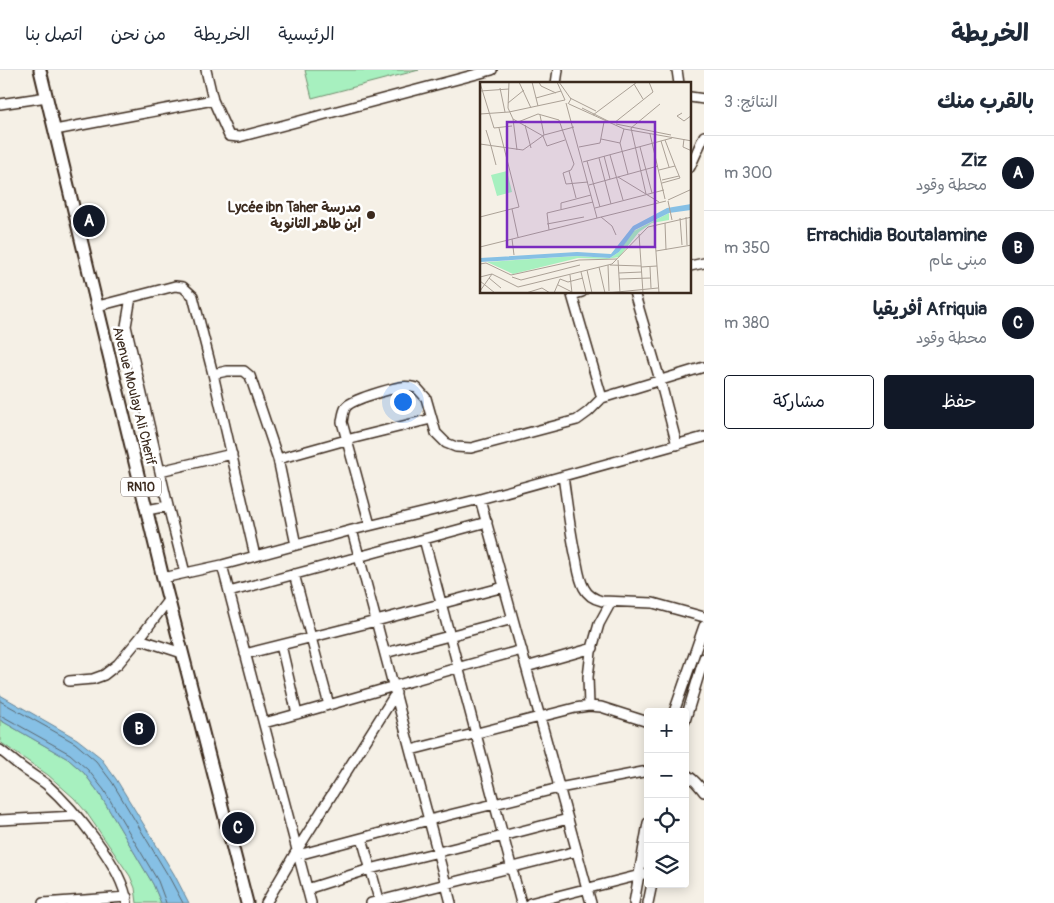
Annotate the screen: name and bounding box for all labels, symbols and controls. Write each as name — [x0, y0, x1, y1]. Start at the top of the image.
text: الخريطة — [951, 19, 1029, 48]
text: اتصل بنا — [25, 23, 83, 46]
text: من نحن — [111, 23, 166, 46]
text: الخريطة — [194, 23, 250, 46]
text: الرئيسية — [278, 23, 335, 46]
inset map — [480, 82, 692, 294]
text: بالقرب منك — [937, 88, 1034, 115]
text: النتائج: 3 — [724, 92, 778, 112]
text: Ziz — [961, 148, 987, 172]
text: 300 m — [724, 163, 773, 183]
text: A — [1013, 163, 1023, 183]
text: محطة وقود — [916, 175, 987, 195]
place label: Lycée ibn Taher مدرسة ابن طاهر الثانوية — [227, 199, 361, 233]
pin: A — [73, 202, 105, 240]
marker: Lycée ibn Taher مدرسة ابن طاهر الثانوية — [365, 209, 377, 221]
text: Errachidia Boutalamine — [806, 223, 987, 247]
text: 350 m — [724, 238, 770, 258]
text: B — [1013, 238, 1023, 258]
text: مبنى عام — [929, 250, 987, 270]
text: Afriquia أفريقيا — [873, 297, 987, 321]
text: 380 m — [724, 313, 770, 333]
text: C — [1013, 313, 1023, 333]
street label: Avenue Moulay Ali Cherif — [109, 325, 160, 468]
text: محطة وقود — [916, 328, 987, 348]
button: مشاركة — [724, 375, 874, 429]
button: حفظ — [884, 375, 1034, 429]
your location — [390, 389, 416, 415]
road number: RN10 — [121, 478, 161, 497]
map controls — [644, 708, 689, 888]
button: + — [644, 708, 689, 753]
pin: B — [123, 710, 155, 748]
button: − — [644, 753, 689, 798]
button: locate — [644, 798, 689, 843]
pin: C — [222, 809, 254, 847]
button: layers — [644, 843, 689, 888]

